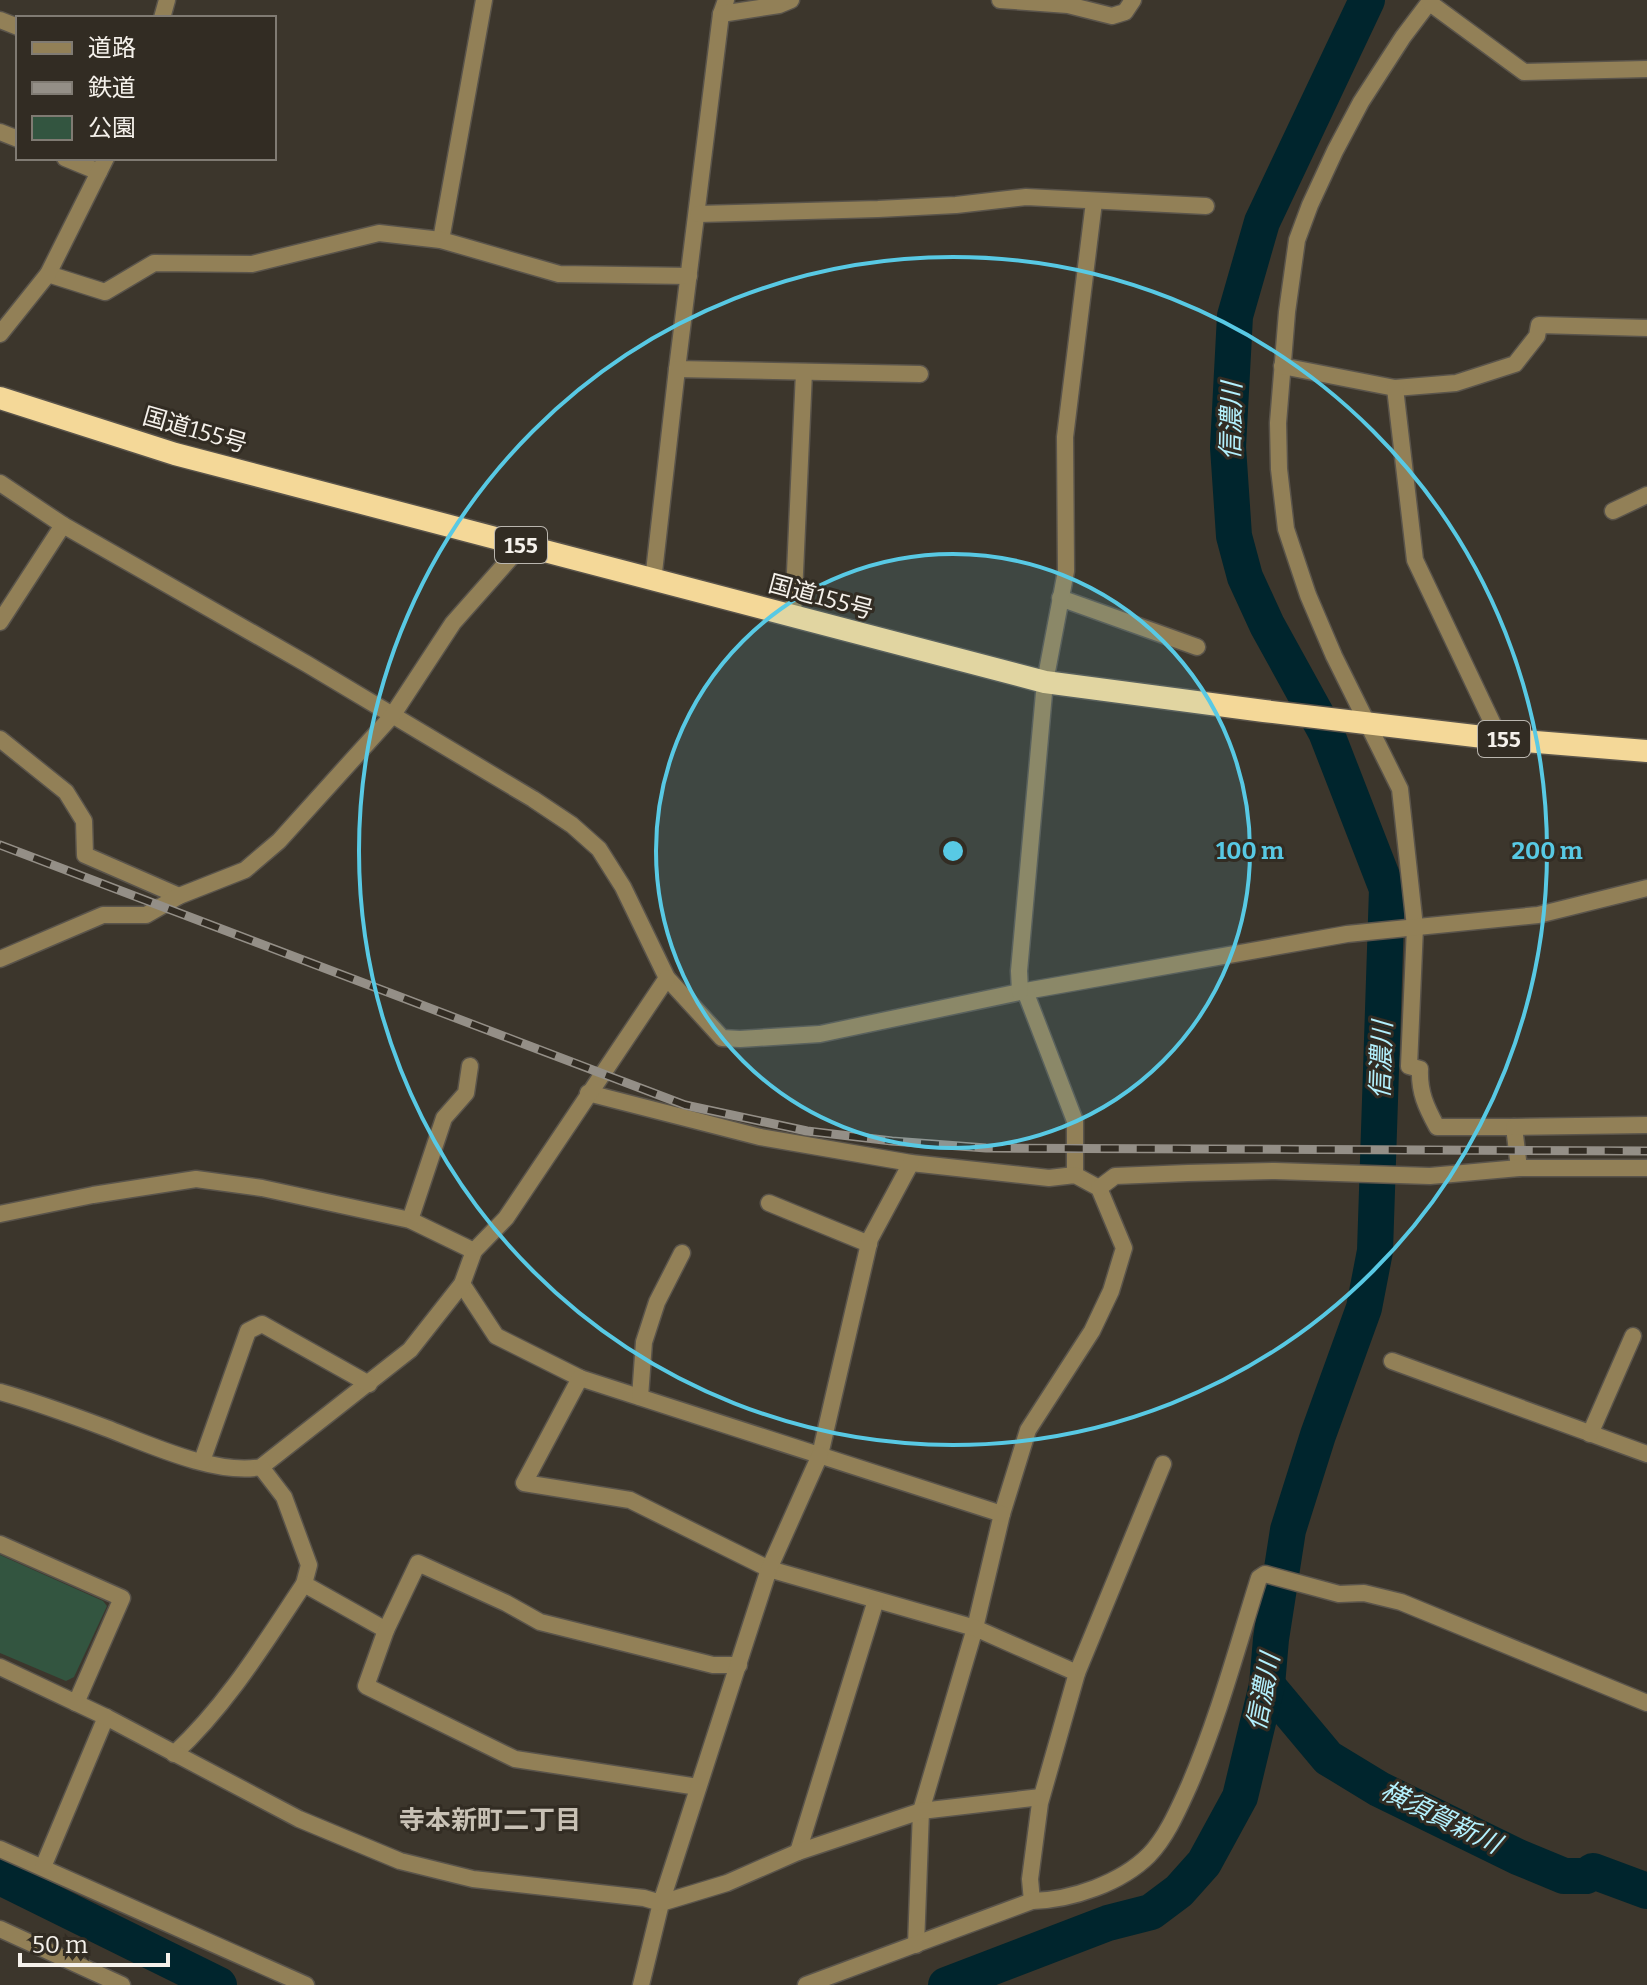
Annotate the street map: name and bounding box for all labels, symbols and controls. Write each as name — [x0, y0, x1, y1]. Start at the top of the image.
legend — [16, 16, 276, 160]
text: 道路 — [88, 34, 136, 62]
text: 鉄道 — [88, 74, 136, 102]
text: 公園 — [88, 114, 136, 142]
water label: 信濃川 — [1215, 379, 1248, 460]
street label: 国道155号 — [140, 402, 250, 458]
road number: 155 — [495, 527, 547, 563]
street label: 国道155号 — [766, 570, 876, 624]
road number: 155 — [1478, 721, 1530, 757]
centre of rings — [939, 837, 967, 865]
text: 100 m — [1216, 837, 1284, 865]
text: 200 m — [1511, 837, 1583, 865]
water label: 信濃川 — [1365, 1018, 1398, 1100]
water label: 信濃川 — [1241, 1648, 1287, 1733]
water label: 横須賀新川 — [1376, 1775, 1509, 1861]
district label: 寺本新町二丁目 — [399, 1805, 581, 1836]
scale bar — [20, 1917, 168, 1967]
text: 50 m — [32, 1931, 88, 1959]

